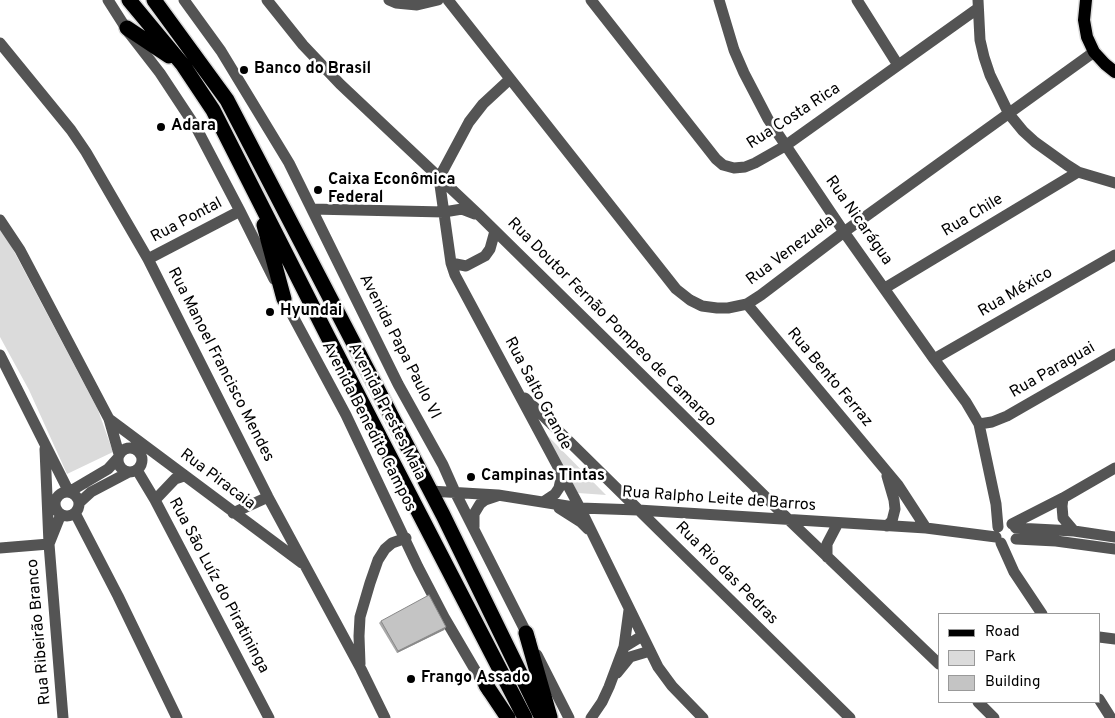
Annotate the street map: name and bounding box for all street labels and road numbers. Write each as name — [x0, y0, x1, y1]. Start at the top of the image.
street label: Rua Costa Rica — [744, 80, 844, 154]
street label: Rua Nicarágua — [820, 173, 896, 269]
street label: Rua Chile — [939, 190, 1007, 242]
street label: Rua Pontal — [148, 194, 226, 248]
street label: Rua Venezuela — [743, 212, 839, 290]
street label: Rua Doutor Fernão Pompeo de Camargo — [502, 214, 720, 432]
street label: Rua México — [975, 264, 1057, 322]
street label: Rua Manoel Francisco Mendes — [163, 265, 277, 465]
street label: Avenida Papa Paulo VI — [354, 271, 444, 423]
street label: Rua Bento Ferraz — [782, 325, 876, 431]
street label: Rua Salto Grande — [499, 334, 575, 454]
street label: Avenida Benedito Campos — [317, 339, 419, 515]
street label: Rua Paraguai — [1007, 339, 1099, 403]
street label: Avenida Prestes Maia — [343, 340, 429, 484]
street label: Rua Piracaia — [176, 446, 258, 514]
street label: Rua Ralpho Leite de Barros — [621, 484, 817, 516]
street label: Rua São Luíz do Piratininga — [164, 495, 272, 677]
street label: Rua Rio das Pedras — [671, 519, 781, 629]
street label: Rua Ribeirão Branco — [24, 558, 56, 706]

